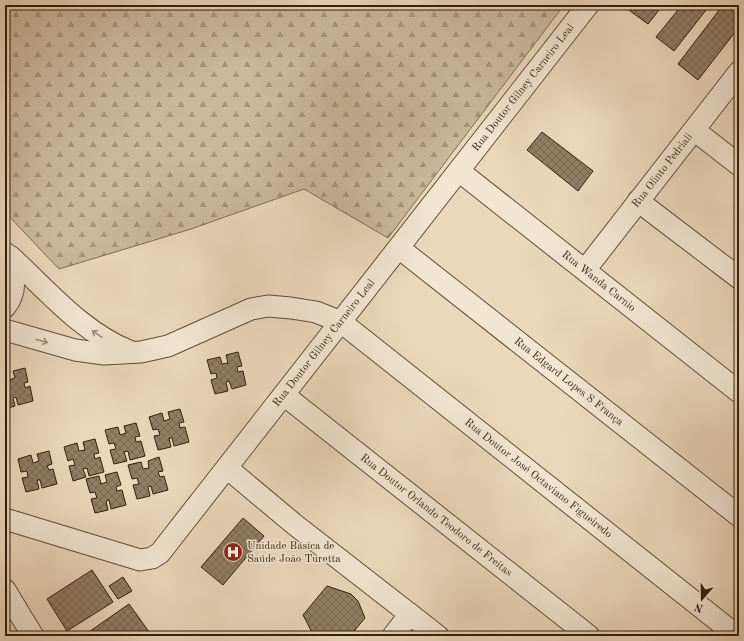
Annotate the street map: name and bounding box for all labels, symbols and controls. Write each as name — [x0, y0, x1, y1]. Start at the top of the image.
street label: Rua Doutor Gilney Carneiro Leal — [470, 22, 576, 154]
street label: Rua Olinto Pedriali — [630, 131, 695, 210]
street label: Rua Wanda Carnio — [560, 249, 638, 314]
street label: Rua Doutor Gilney Carneiro Leal — [271, 277, 377, 409]
one-way arrow — [92, 330, 103, 338]
street label: Rua Edgard Lopes S França — [512, 335, 626, 428]
one-way arrow — [36, 338, 49, 345]
street label: Rua Doutor José Octaviano Figueiredo — [462, 417, 614, 540]
street label: Rua Doutor Orlando Teodoro de Freitas — [358, 452, 514, 579]
hospital icon: Unidade Básica de Saúde João Turetta — [222, 541, 244, 563]
place label: Unidade Básica de Saúde João Turetta — [247, 541, 341, 565]
north arrow — [682, 579, 722, 619]
text: N — [693, 600, 705, 614]

